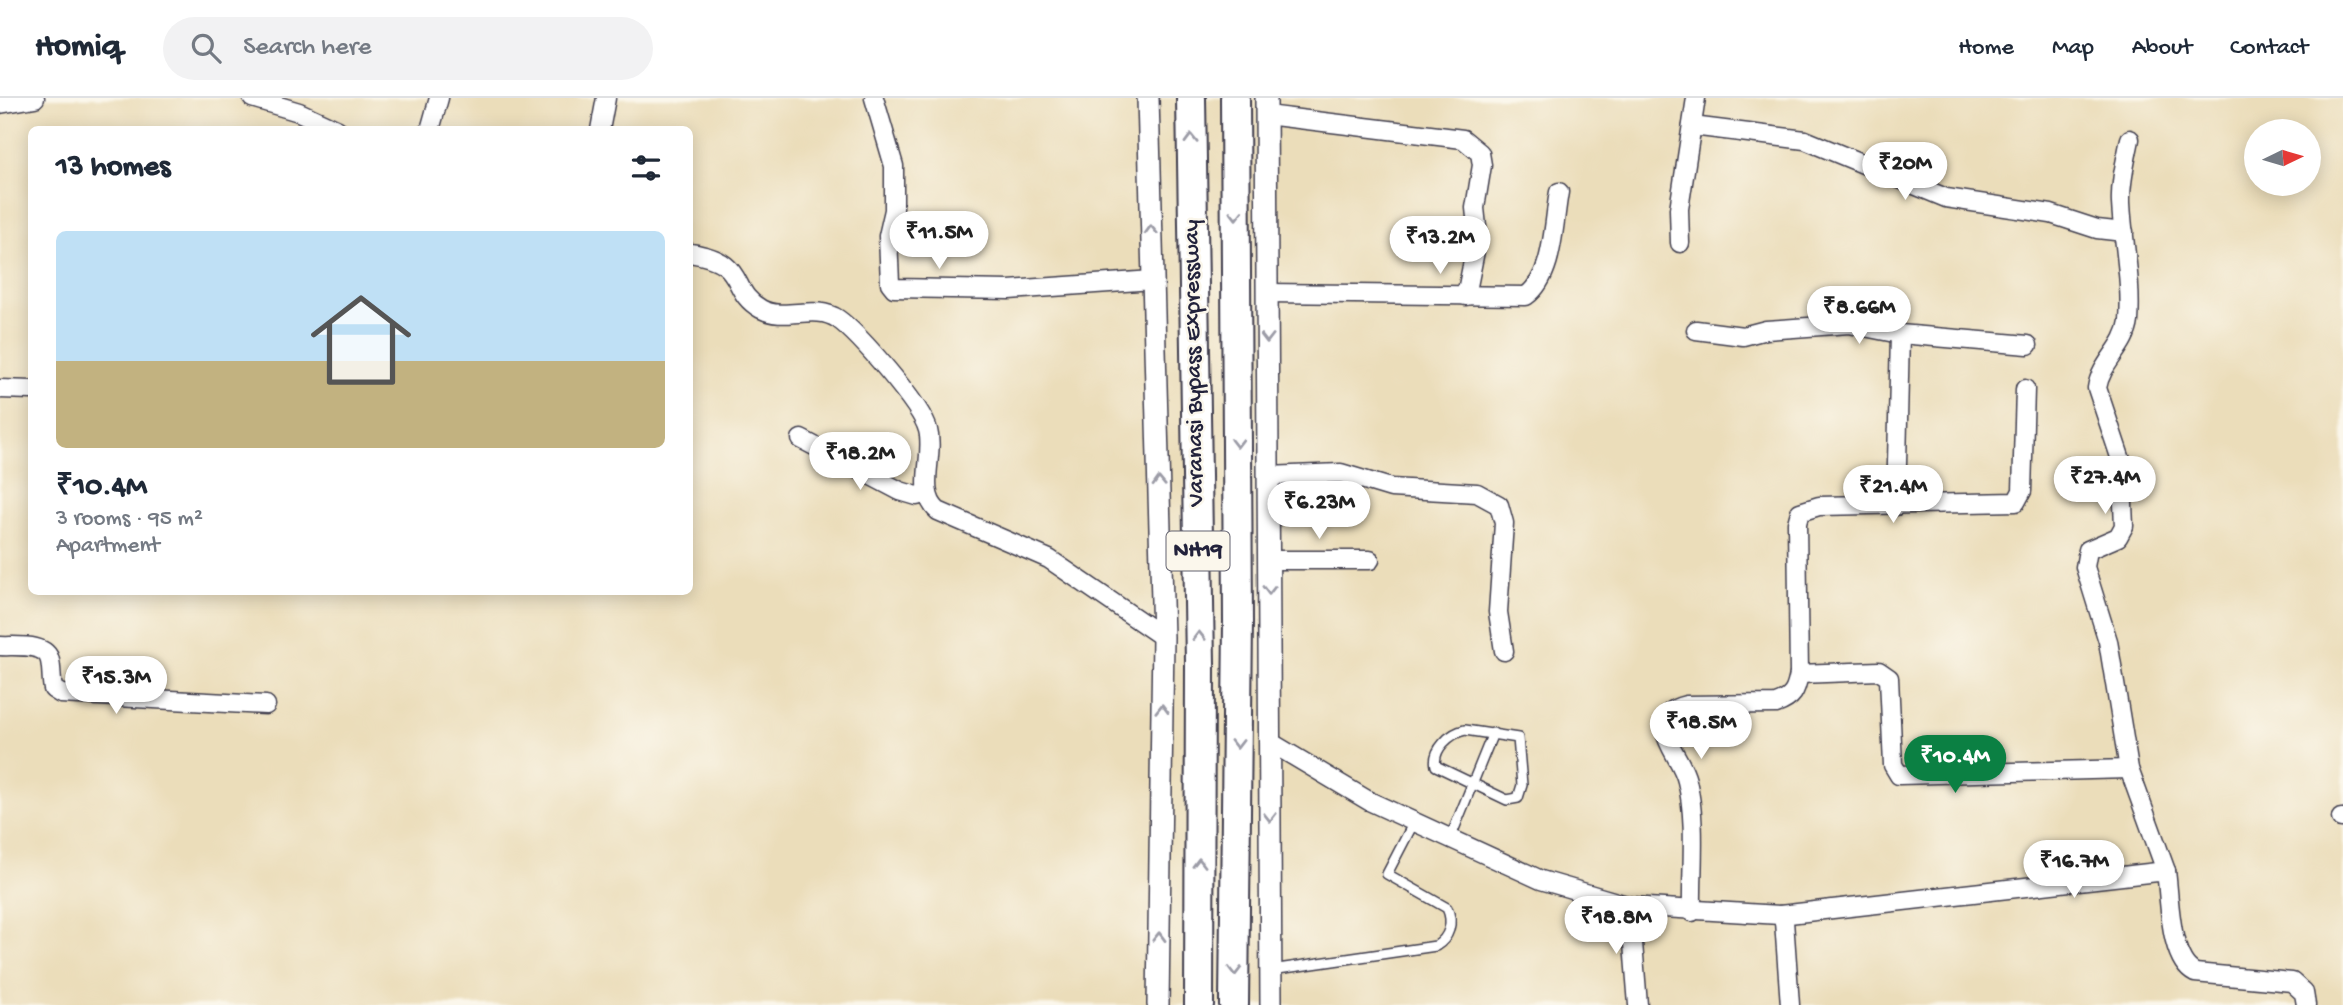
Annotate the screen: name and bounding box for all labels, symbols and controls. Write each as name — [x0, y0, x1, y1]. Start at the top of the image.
search box — [163, 17, 653, 80]
text: Homiq — [35, 29, 121, 67]
icon: search — [187, 29, 225, 67]
text: Search here — [243, 33, 371, 64]
text: Home — [1958, 34, 2014, 63]
text: Map — [2052, 34, 2094, 63]
text: About — [2132, 34, 2192, 63]
text: Contact — [2230, 34, 2308, 63]
north arrow — [2244, 119, 2320, 196]
map controls — [2244, 119, 2321, 196]
one-way arrow — [1184, 133, 1199, 144]
pin: ₹20M — [1864, 142, 1946, 202]
icon: filters — [627, 149, 665, 187]
text: 13 homes — [56, 151, 170, 186]
text: ₹20M — [1878, 151, 1932, 178]
one-way arrow — [1228, 210, 1244, 221]
pin: ₹11.5M — [882, 212, 996, 271]
pin: ₹13.2M — [1383, 216, 1497, 276]
street label: Varanasi Bypass Expressway — [1178, 219, 1212, 508]
text: ₹11.5M — [905, 220, 973, 247]
one-way arrow — [1144, 224, 1159, 235]
text: ₹13.2M — [1406, 225, 1474, 252]
icon: home — [298, 277, 424, 403]
pin: ₹8.66M — [1802, 286, 1916, 346]
text: ₹8.66M — [1823, 295, 1895, 322]
one-way arrow — [1259, 333, 1275, 343]
pin: ₹18.2M — [803, 432, 917, 492]
one-way arrow — [1229, 438, 1245, 448]
text: ₹18.2M — [825, 441, 895, 468]
pin: ₹27.4M — [2048, 456, 2162, 516]
text: ₹27.4M — [2070, 465, 2140, 492]
pin: ₹21.4M — [1836, 466, 1950, 525]
text: ₹10.4M — [56, 471, 147, 506]
text: ₹21.4M — [1859, 474, 1927, 501]
one-way arrow — [1151, 476, 1166, 487]
pin: ₹6.23M — [1262, 482, 1376, 541]
text: ₹6.23M — [1283, 490, 1355, 517]
text: 3 rooms · 95 m² — [56, 506, 203, 533]
road number: NH19 — [1166, 531, 1230, 570]
text: Apartment — [56, 533, 160, 560]
one-way arrow — [1261, 585, 1277, 595]
one-way arrow — [1192, 630, 1207, 641]
pin: ₹15.3M — [59, 656, 173, 716]
text: ₹15.3M — [81, 665, 151, 692]
pin: ₹18.5M — [1644, 702, 1758, 761]
one-way arrow — [1154, 704, 1170, 714]
text: ₹18.5M — [1666, 710, 1736, 737]
pin: ₹10.4M — [1898, 736, 2012, 795]
one-way arrow — [1229, 738, 1244, 749]
text: ₹10.4M — [1920, 744, 1990, 771]
one-way arrow — [1262, 812, 1278, 823]
pin: ₹16.7M — [2017, 840, 2131, 900]
text: ₹16.7M — [2039, 849, 2109, 876]
one-way arrow — [1191, 858, 1207, 868]
pin: ₹18.8M — [1559, 896, 1673, 956]
text: ₹18.8M — [1581, 905, 1651, 932]
one-way arrow — [1151, 931, 1166, 942]
one-way arrow — [1227, 966, 1242, 977]

